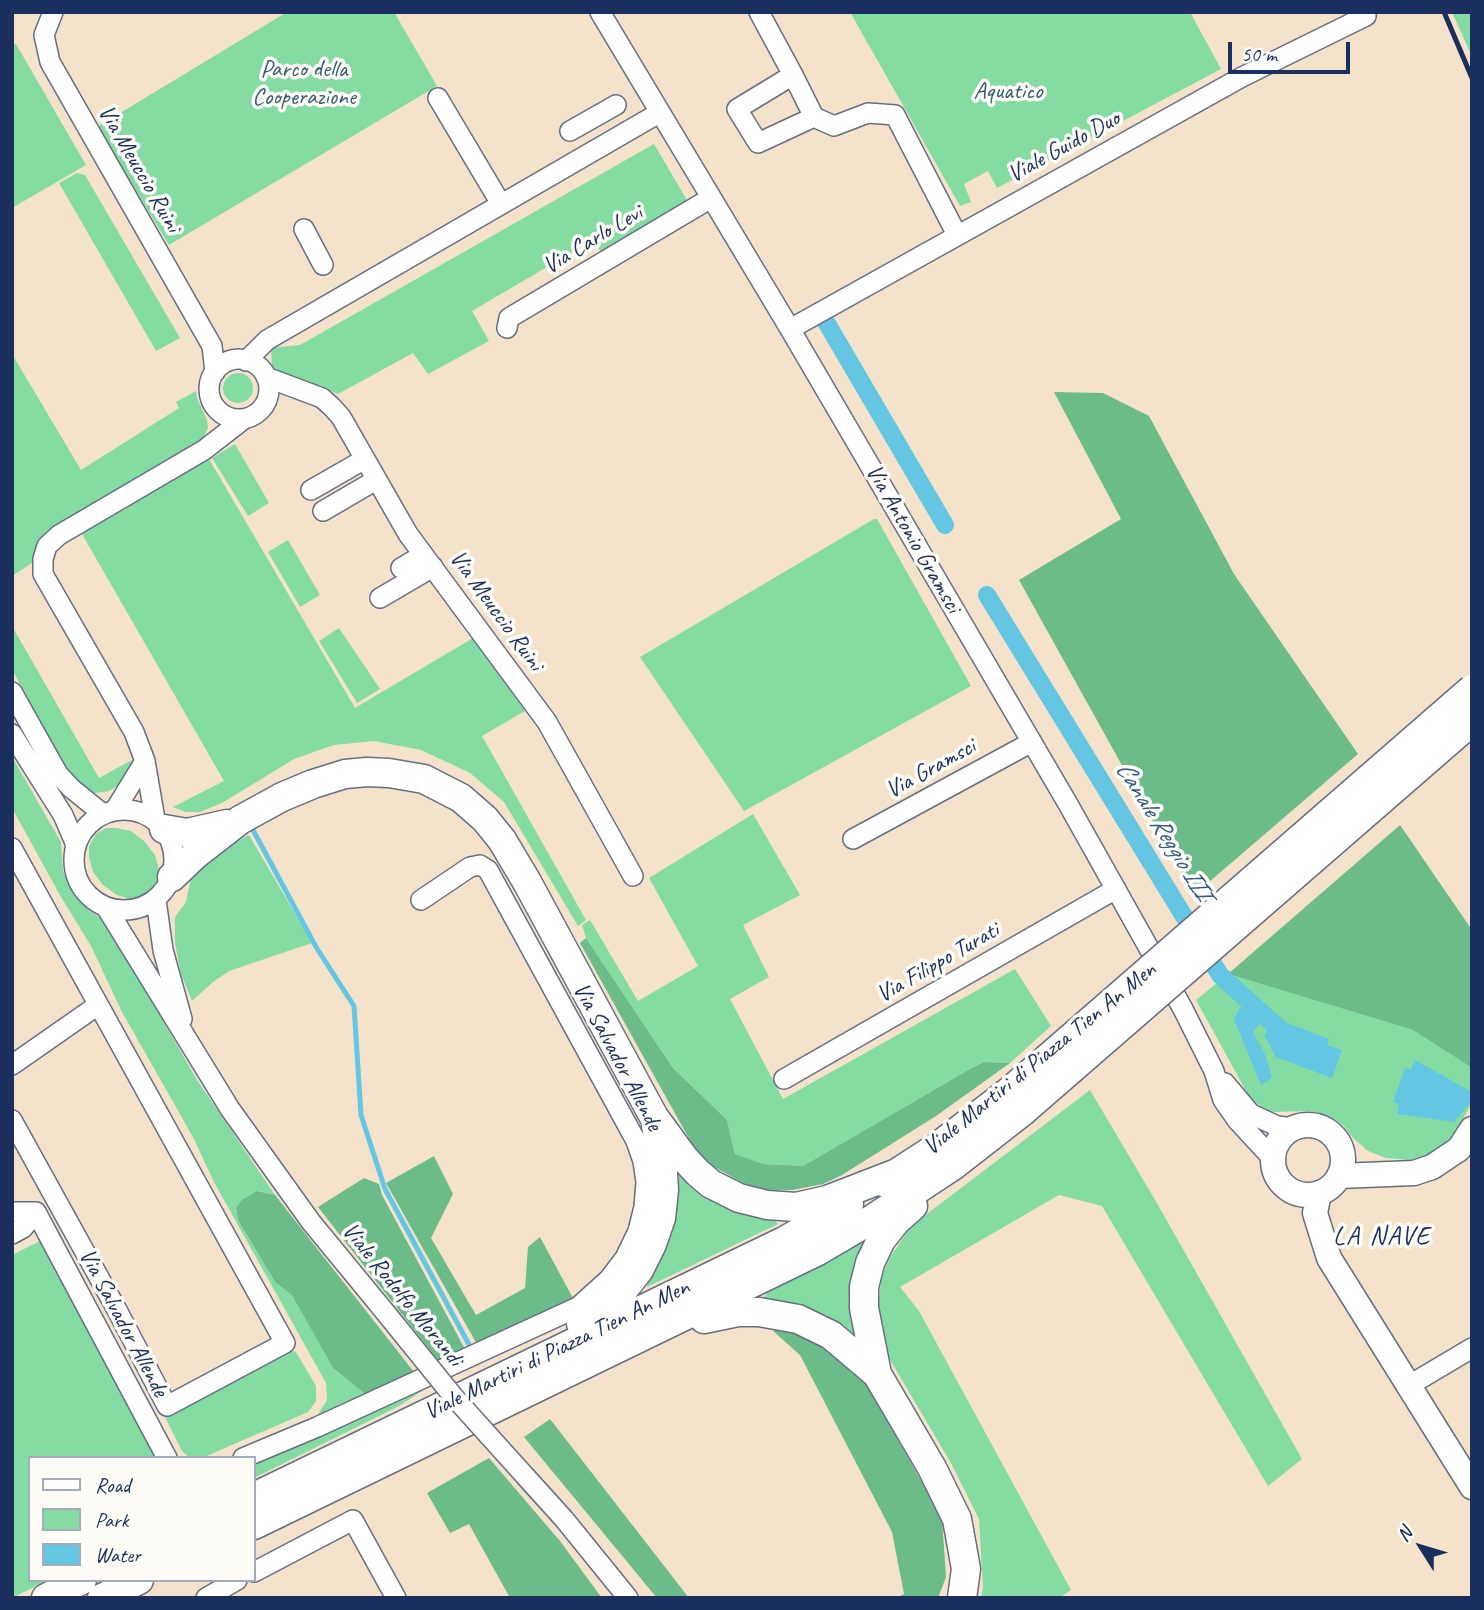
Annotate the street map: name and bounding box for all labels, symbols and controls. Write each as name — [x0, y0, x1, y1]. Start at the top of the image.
scale bar — [1232, 28, 1354, 72]
text: 50 m — [1241, 41, 1277, 67]
park label: Parco della Cooperazione — [252, 56, 356, 112]
park label: Aquatico — [974, 78, 1042, 106]
street label: Via Meuccio Ruini — [91, 100, 187, 238]
street label: Viale Guido Duo — [1003, 104, 1125, 190]
street label: Via Carlo Levi — [538, 199, 648, 281]
street label: Via Antonio Gramsci — [859, 460, 967, 618]
street label: Via Meuccio Ruini — [443, 545, 549, 677]
street label: Via Gramsci — [881, 733, 981, 805]
water label: Canale Reggio III — [1108, 756, 1218, 906]
street label: Via Filippo Turati — [872, 916, 1004, 1010]
street label: Viale Martiri di Piazza Tien An Men — [918, 956, 1162, 1162]
street label: Via Salvador Allende — [566, 978, 668, 1136]
street label: Viale Rodolfo Morandi — [335, 1217, 469, 1373]
district label: LA NAVE — [1334, 1221, 1430, 1253]
street label: Via Salvador Allende — [72, 1244, 174, 1402]
street label: Viale Martiri di Piazza Tien An Men — [420, 1273, 694, 1427]
legend — [28, 1456, 256, 1582]
text: Road — [95, 1472, 130, 1498]
text: Park — [95, 1507, 128, 1533]
north arrow — [1386, 1512, 1456, 1582]
text: N — [1391, 1522, 1417, 1546]
text: Water — [95, 1542, 141, 1568]

